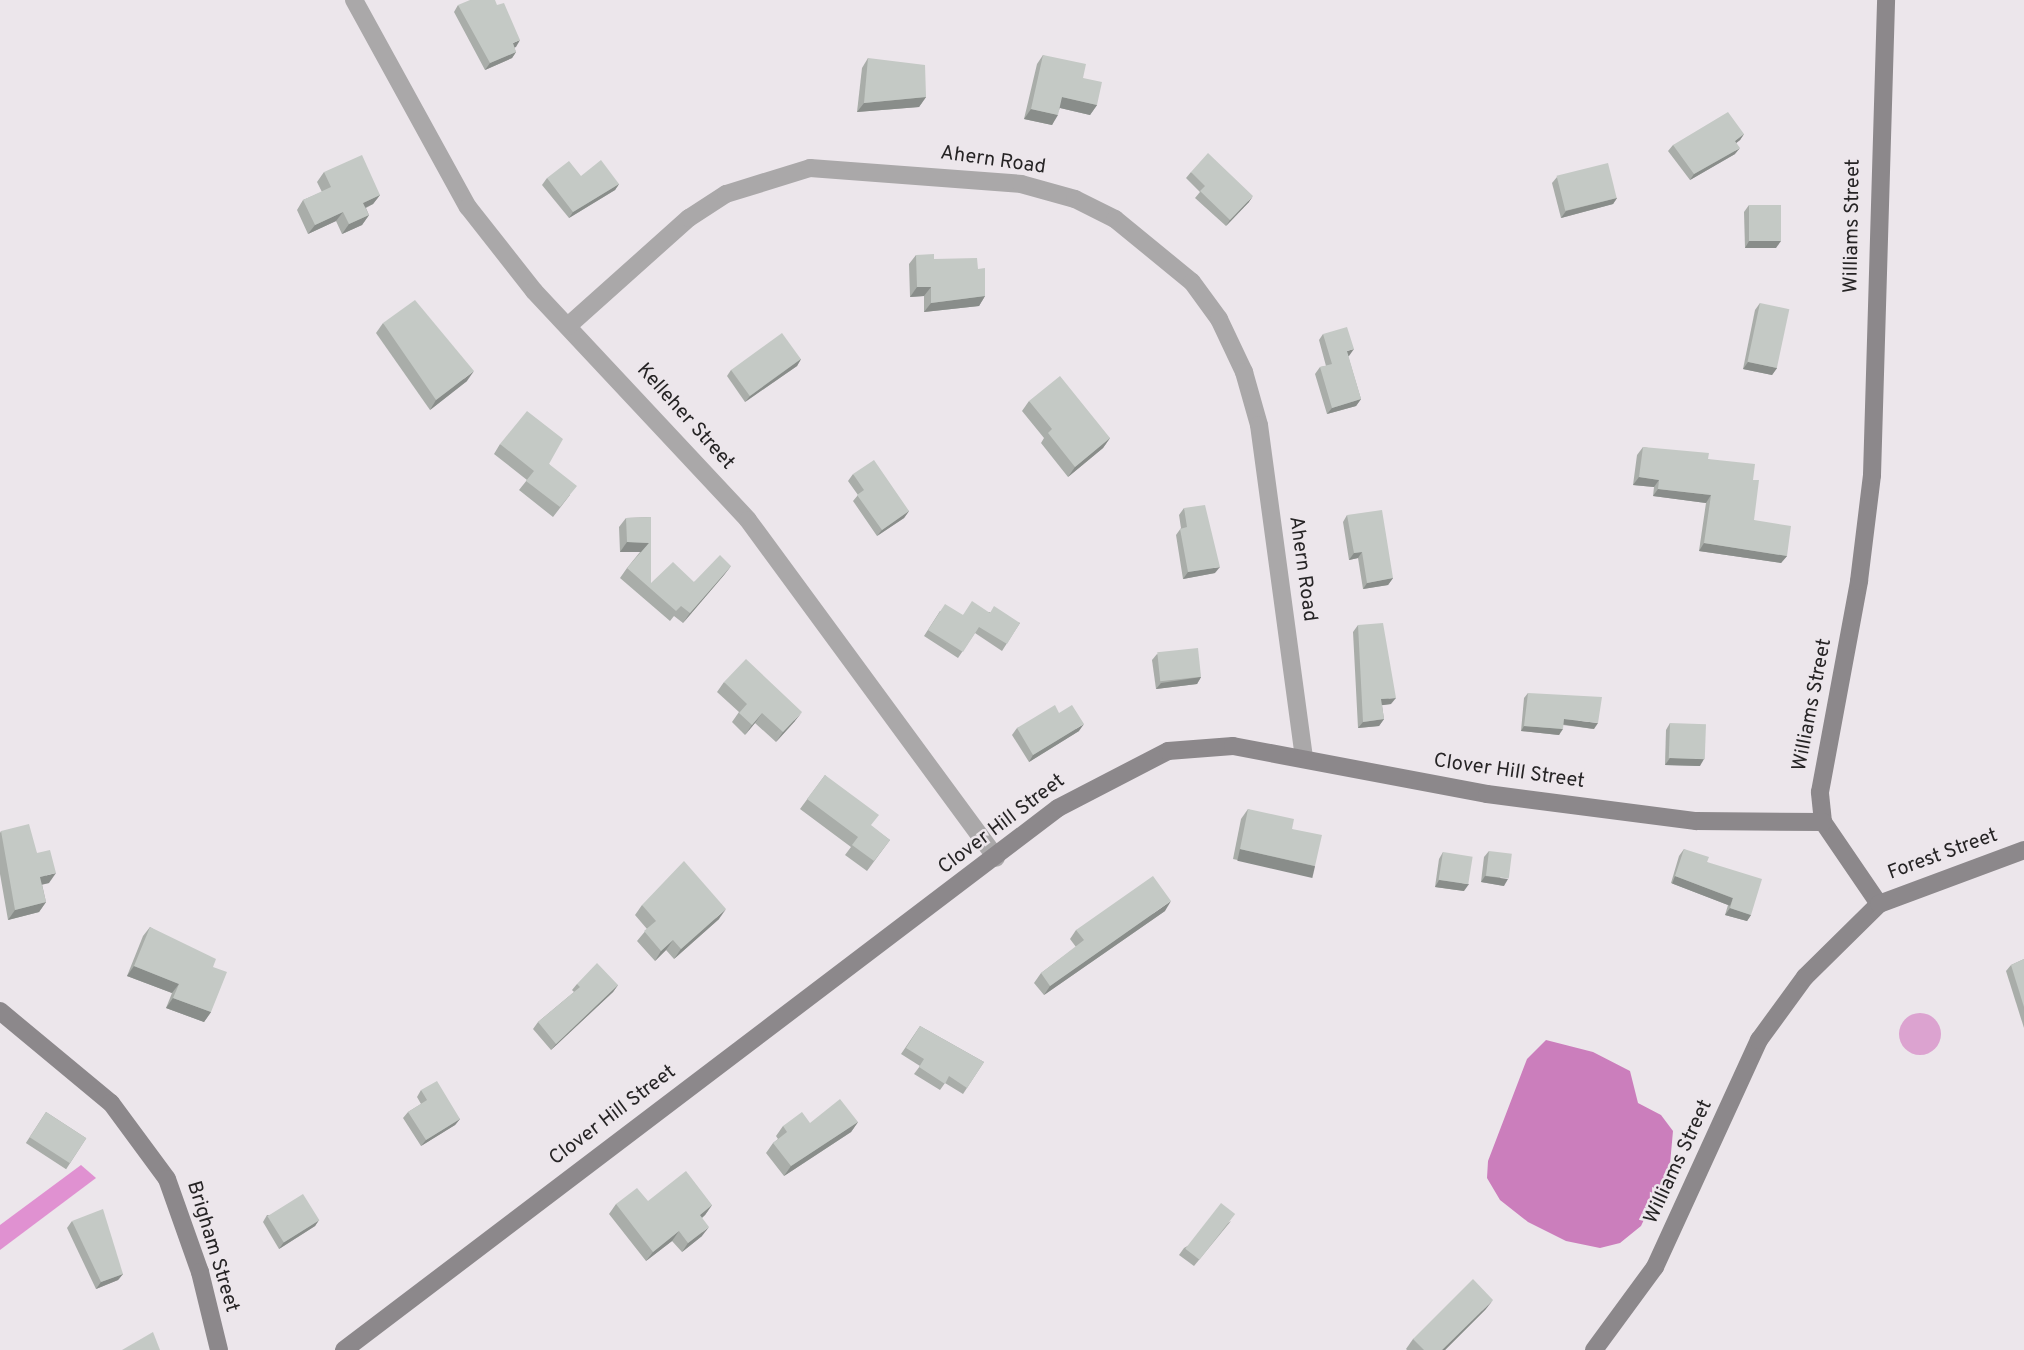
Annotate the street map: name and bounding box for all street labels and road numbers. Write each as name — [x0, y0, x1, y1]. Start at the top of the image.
street label: Ahern Road — [939, 142, 1047, 180]
street label: Williams Street — [1840, 159, 1866, 293]
street label: Kelleher Street — [631, 359, 739, 475]
street label: Ahern Road — [1283, 515, 1321, 623]
street label: Williams Street — [1788, 637, 1838, 773]
street label: Clover Hill Street — [1432, 750, 1586, 794]
street label: Clover Hill Street — [934, 770, 1070, 880]
street label: Forest Street — [1885, 824, 2001, 886]
street label: Clover Hill Street — [545, 1061, 681, 1171]
street label: Williams Street — [1640, 1096, 1718, 1228]
street label: Brigham Street — [181, 1178, 243, 1316]

